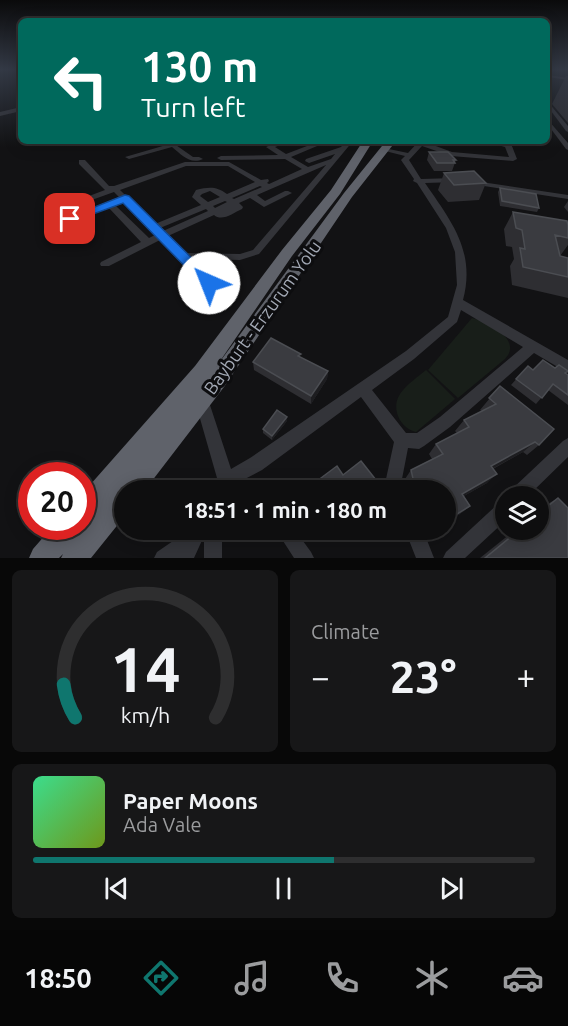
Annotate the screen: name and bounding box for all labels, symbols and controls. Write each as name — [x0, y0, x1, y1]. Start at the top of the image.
icon: left — [42, 42, 120, 120]
text: 130 m — [141, 43, 258, 90]
text: Turn left — [141, 92, 245, 122]
pin — [44, 193, 95, 244]
icon: arrive — [53, 202, 86, 235]
street label: Bayburt - Erzurum Yolu — [200, 236, 324, 398]
position arrow — [177, 251, 241, 315]
speed limit sign: 20 — [18, 462, 96, 540]
map controls — [495, 486, 549, 540]
button: layers — [495, 486, 549, 540]
text: 18:51 · 1 min · 180 m — [183, 497, 387, 522]
text: Climate — [311, 620, 380, 643]
text: 14 — [110, 634, 180, 704]
text: 23° — [390, 651, 456, 702]
text: − — [311, 658, 330, 695]
text: + — [516, 658, 535, 695]
text: km/h — [120, 703, 170, 727]
text: Paper Moons — [123, 788, 258, 813]
text: Ada Vale — [123, 813, 201, 836]
icon: previous — [100, 872, 133, 905]
icon: pause — [267, 872, 300, 905]
icon: next — [435, 872, 468, 905]
icon: directions — [140, 957, 182, 999]
icon: music — [231, 957, 273, 999]
icon: phone — [321, 957, 363, 999]
icon: climate — [411, 957, 453, 999]
icon: car — [502, 957, 544, 999]
text: 18:50 — [24, 963, 92, 993]

